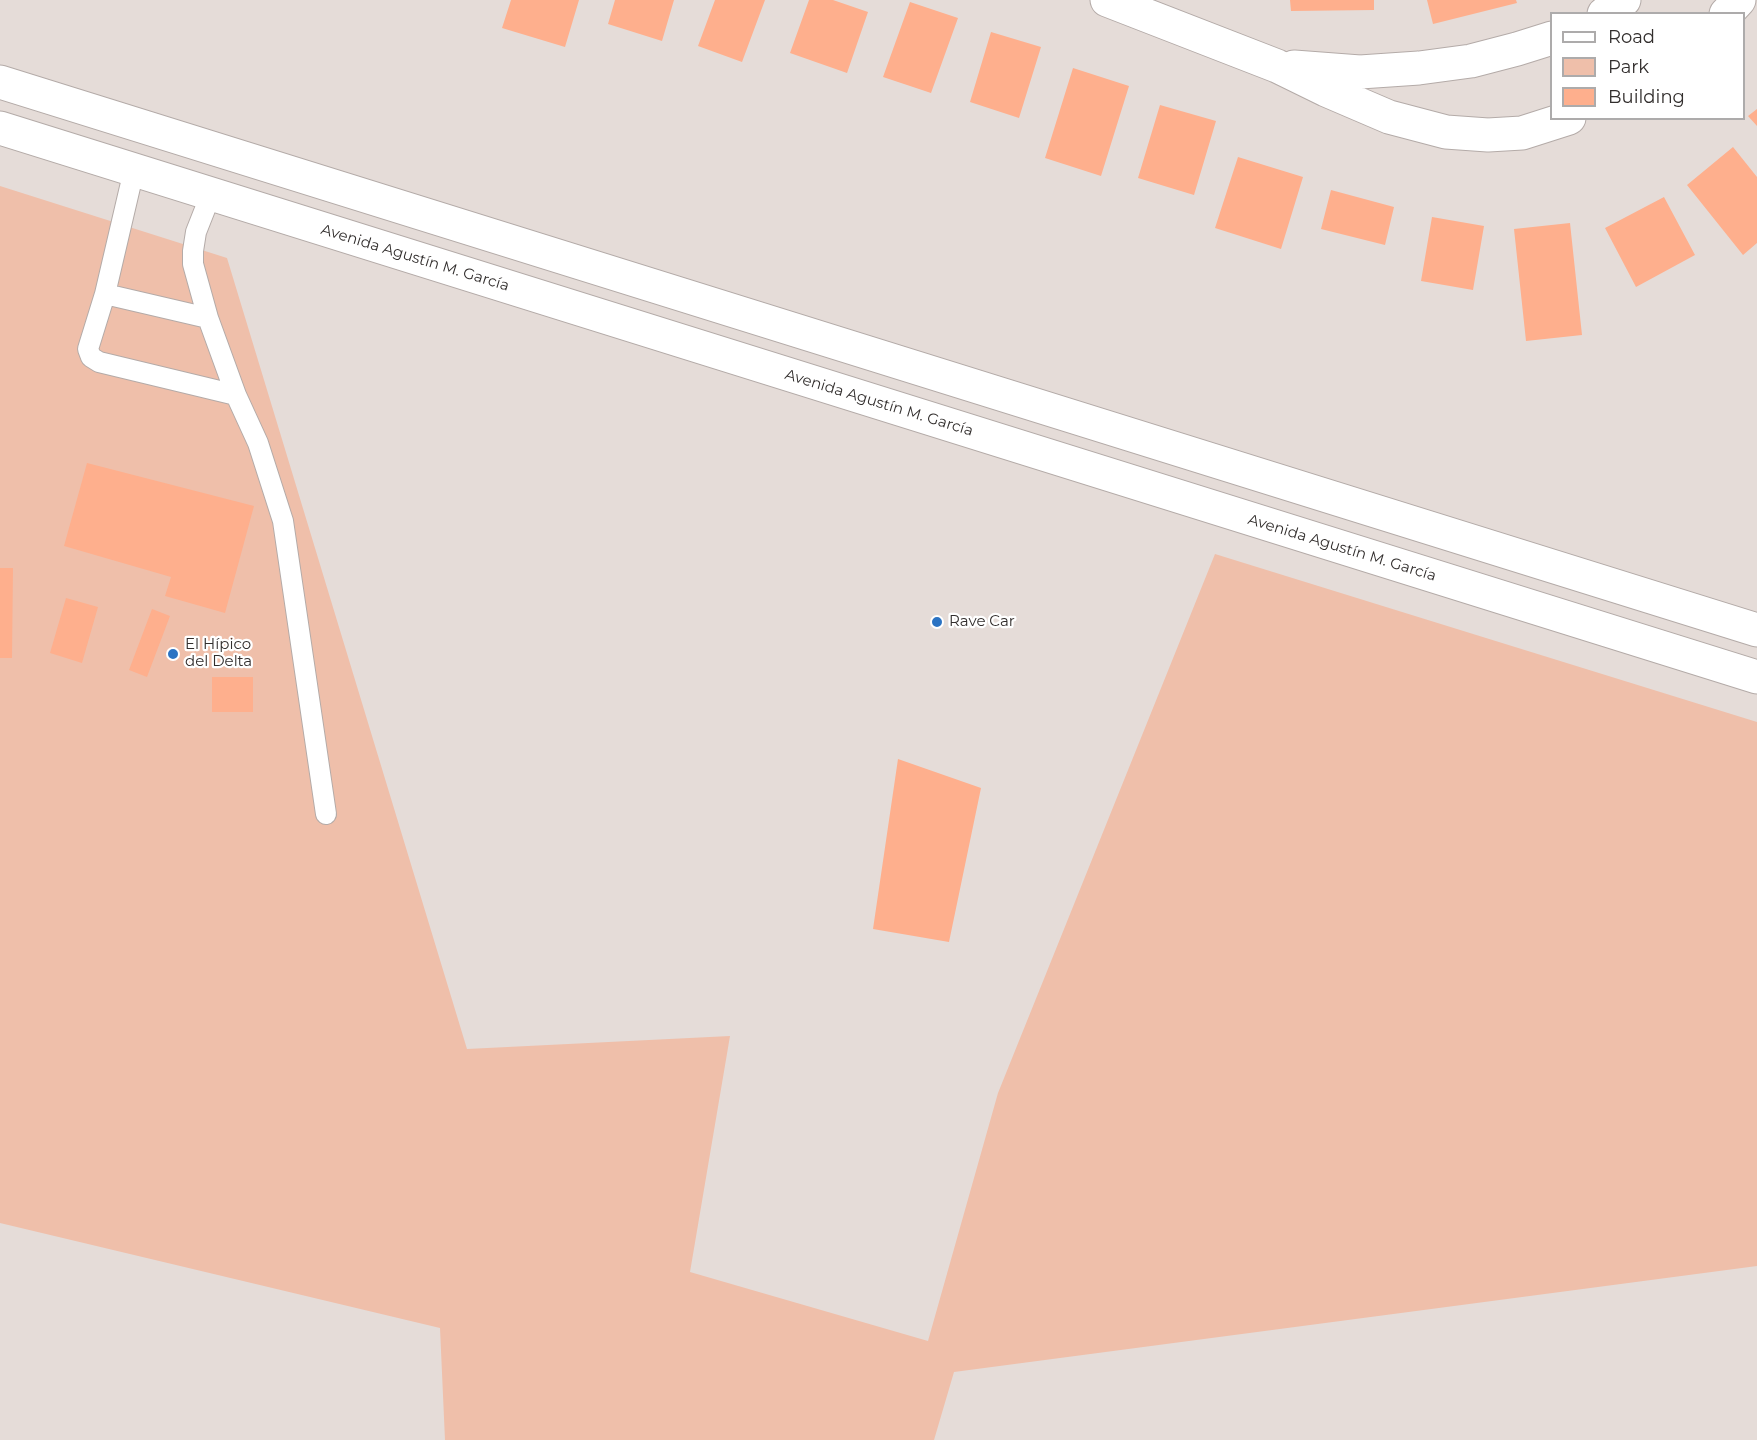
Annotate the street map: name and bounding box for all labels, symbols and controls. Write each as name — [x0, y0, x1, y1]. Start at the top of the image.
legend — [1550, 12, 1745, 120]
text: Road — [1608, 26, 1655, 48]
text: Park — [1608, 56, 1649, 78]
text: Building — [1608, 86, 1685, 108]
street label: Avenida Agustín M. García — [319, 221, 511, 295]
street label: Avenida Agustín M. García — [783, 366, 975, 440]
street label: Avenida Agustín M. García — [1246, 511, 1438, 585]
place label: Rave Car — [949, 613, 1015, 631]
marker: Rave Car — [930, 615, 944, 629]
place label: El Hípico del Delta — [185, 636, 252, 671]
marker: El Hípico del Delta — [166, 647, 180, 661]

